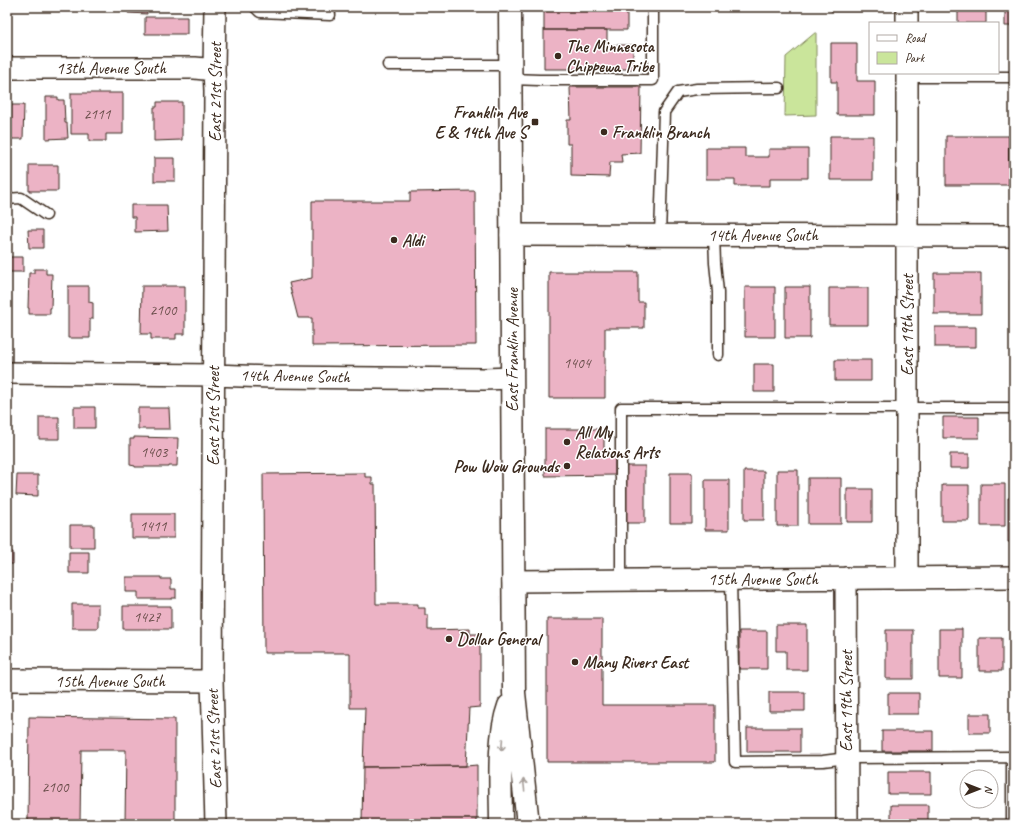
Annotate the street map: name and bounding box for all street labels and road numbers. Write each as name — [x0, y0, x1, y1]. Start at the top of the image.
street label: East 21st Street — [205, 40, 226, 142]
street label: 13th Avenue South — [56, 58, 167, 79]
street label: 14th Avenue South — [708, 225, 819, 246]
street label: East 19th Street — [897, 272, 918, 376]
street label: East Franklin Avenue — [502, 287, 523, 412]
street label: East 21st Street — [203, 364, 224, 466]
street label: 14th Avenue South — [240, 365, 351, 387]
street label: 15th Avenue South — [708, 569, 819, 590]
street label: East 19th Street — [836, 648, 857, 752]
street label: 15th Avenue South — [55, 671, 166, 692]
street label: East 21st Street — [202, 687, 226, 789]

